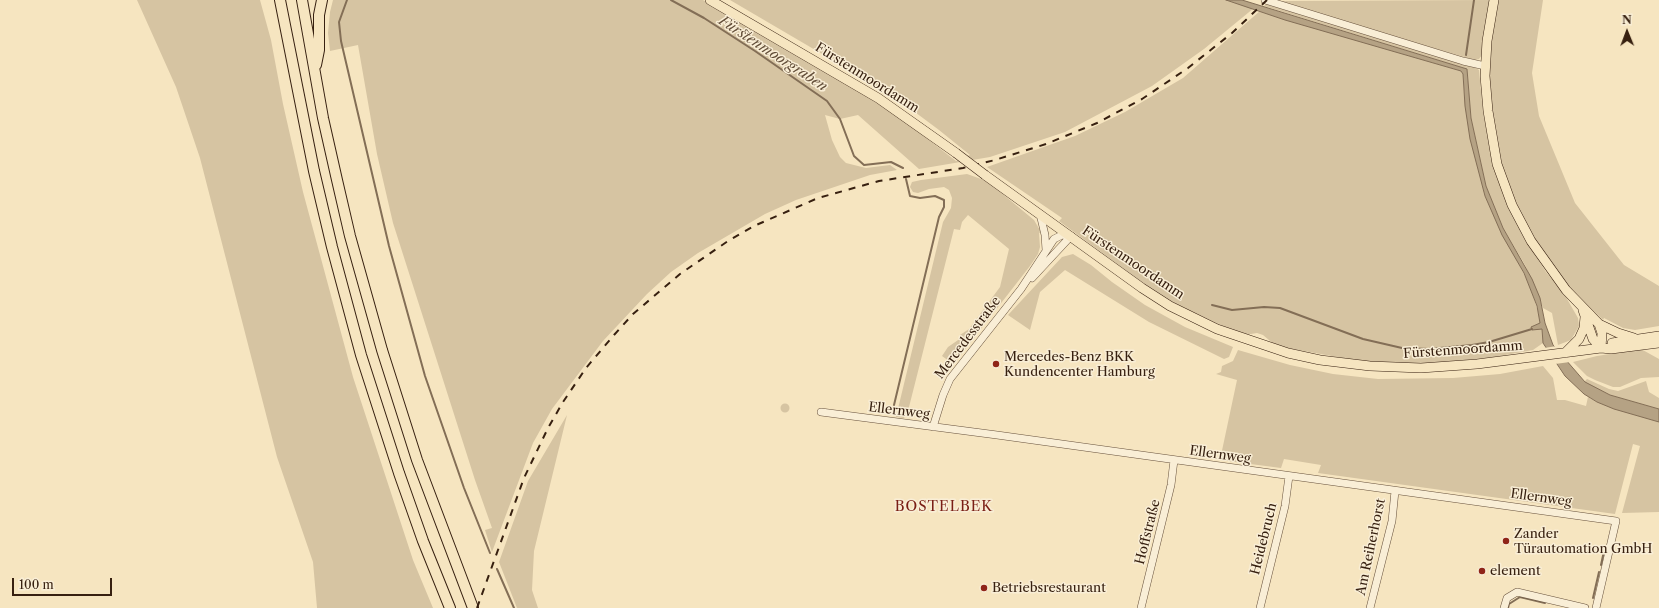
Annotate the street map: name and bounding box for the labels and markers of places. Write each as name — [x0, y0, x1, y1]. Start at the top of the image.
place label: Mercedes-Benz BKK Kundencenter Hamburg — [1004, 349, 1155, 380]
marker: Mercedes-Benz BKK Kundencenter Hamburg — [991, 359, 1001, 369]
place label: Zander Türautomation GmbH — [1514, 526, 1652, 557]
marker: Zander Türautomation GmbH — [1501, 536, 1511, 546]
place label: element — [1490, 563, 1541, 579]
marker: element — [1477, 566, 1487, 576]
place label: Betriebsrestaurant — [992, 580, 1106, 596]
marker: Betriebsrestaurant — [979, 583, 989, 593]

